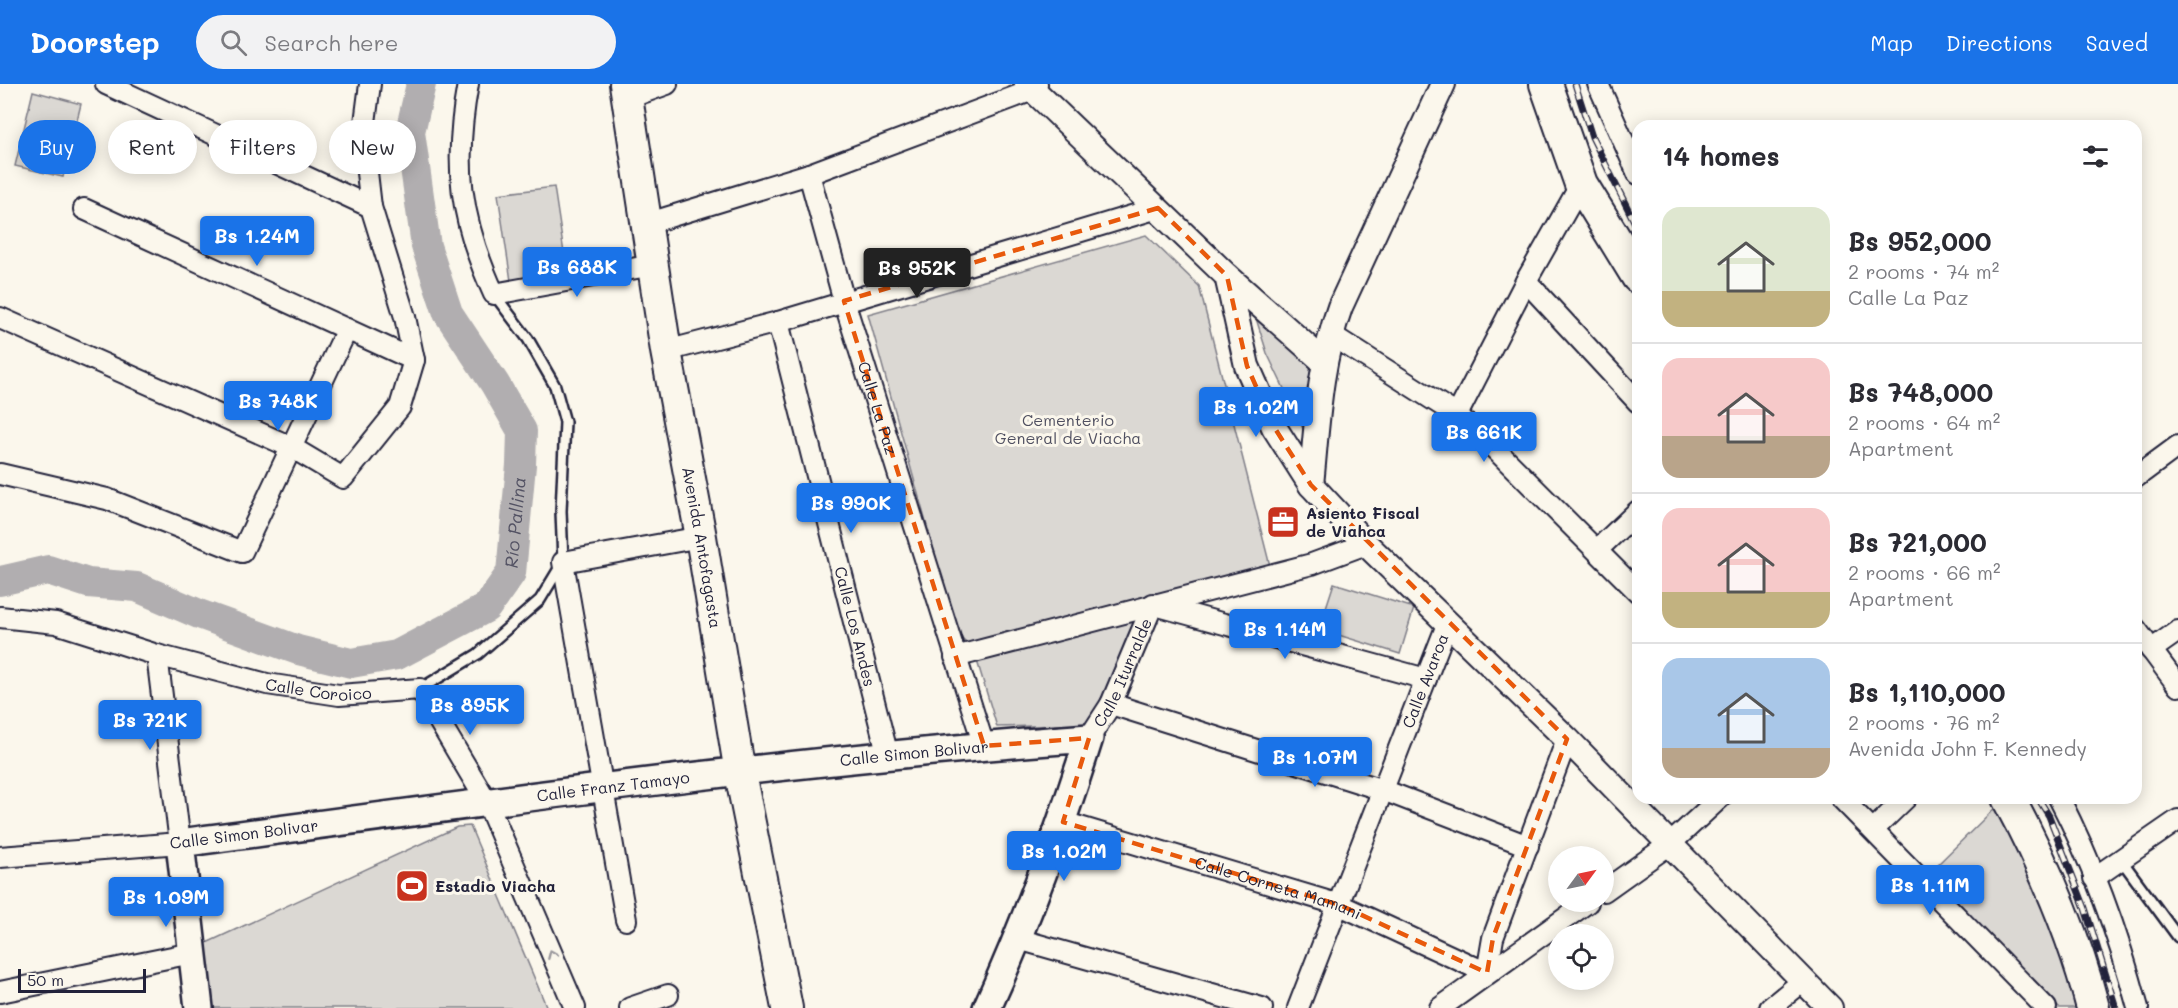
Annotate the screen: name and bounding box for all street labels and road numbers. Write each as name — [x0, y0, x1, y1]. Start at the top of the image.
street label: Calle La Paz — [854, 359, 903, 457]
street label: Avenida Antofagasta — [678, 465, 727, 630]
street label: Calle Los Andes — [830, 564, 881, 689]
street label: Calle Iturralde — [1088, 615, 1156, 731]
street label: Calle Avaroa — [1397, 630, 1453, 731]
street label: Calle Coroico — [264, 673, 372, 705]
street label: Calle Simon Bolivar — [839, 735, 990, 770]
street label: Calle Franz Tamayo — [535, 766, 691, 806]
street label: Calle Simon Bolivar — [169, 814, 319, 853]
street label: Calle Corneta Mamani — [1192, 851, 1365, 924]

